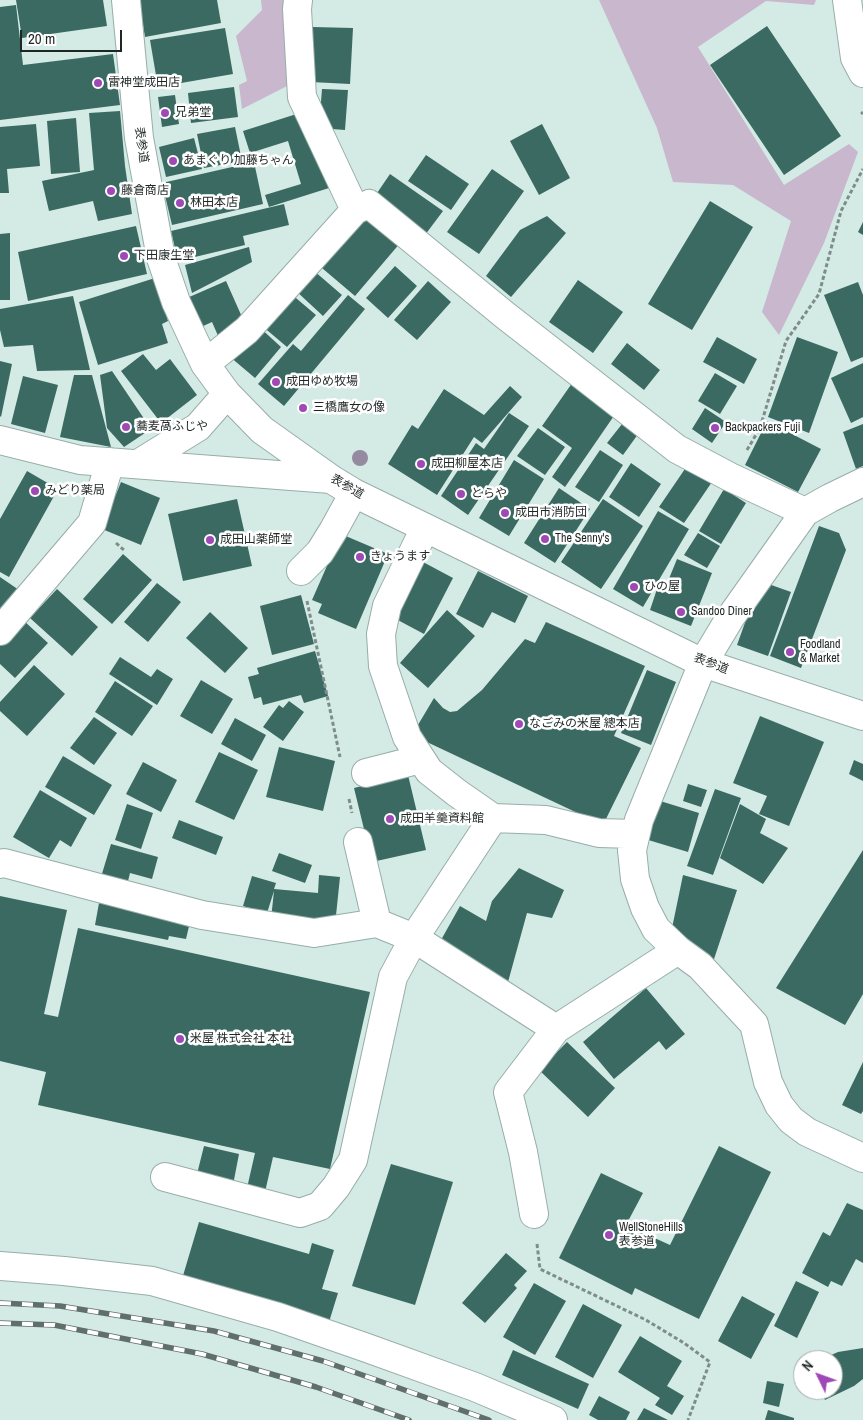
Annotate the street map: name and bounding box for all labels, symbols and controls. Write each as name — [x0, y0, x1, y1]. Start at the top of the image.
scale bar — [22, 20, 125, 52]
text: 20 m — [28, 28, 55, 49]
place label: 雷神堂成田店 — [108, 76, 180, 90]
marker: 雷神堂成田店 — [92, 77, 104, 89]
place label: 兄弟堂 — [175, 106, 211, 120]
marker: 兄弟堂 — [159, 107, 171, 119]
street label: 表参道 — [131, 126, 151, 164]
place label: あまぐり 加藤ちゃん — [183, 154, 294, 168]
marker: あまぐり 加藤ちゃん — [167, 155, 179, 167]
place label: 藤倉商店 — [121, 184, 169, 198]
marker: 藤倉商店 — [105, 185, 117, 197]
place label: 林田本店 — [190, 196, 238, 210]
marker: 林田本店 — [174, 197, 186, 209]
place label: 下田康生堂 — [134, 249, 194, 263]
marker: 下田康生堂 — [118, 250, 130, 262]
place label: 成田ゆめ牧場 — [286, 375, 358, 389]
marker: 成田ゆめ牧場 — [270, 376, 282, 388]
place label: 三橋鷹女の像 — [313, 401, 385, 415]
marker: 三橋鷹女の像 — [297, 402, 309, 414]
place label: 蕎麦萵ふじや — [136, 420, 208, 434]
marker: 蕎麦萵ふじや — [120, 421, 132, 433]
place label: Backpackers Fuji — [725, 421, 800, 435]
marker: Backpackers Fuji — [709, 422, 721, 434]
place label: 成田柳屋本店 — [431, 457, 503, 471]
marker: 成田柳屋本店 — [415, 458, 427, 470]
street label: 表参道 — [328, 472, 366, 502]
place label: みどり薬局 — [45, 484, 105, 498]
marker: みどり薬局 — [29, 485, 41, 497]
place label: とらや — [471, 487, 507, 501]
marker: とらや — [455, 488, 467, 500]
place label: 成田市消防団 — [515, 506, 587, 520]
marker: 成田市消防団 — [499, 507, 511, 519]
place label: The Senny's — [555, 532, 609, 546]
place label: 成田山薬師堂 — [220, 533, 292, 547]
marker: The Senny's — [539, 533, 551, 545]
marker: 成田山薬師堂 — [204, 534, 216, 546]
place label: きょうます — [370, 550, 430, 564]
marker: きょうます — [354, 551, 366, 563]
place label: ひの屋 — [644, 580, 680, 594]
marker: ひの屋 — [628, 581, 640, 593]
place label: Sandoo Diner — [691, 605, 752, 619]
marker: Sandoo Diner — [675, 606, 687, 618]
place label: Foodland & Market — [800, 638, 841, 666]
marker: Foodland & Market — [784, 646, 796, 658]
street label: 表参道 — [692, 651, 730, 677]
place label: なごみの米屋 總本店 — [529, 717, 640, 731]
marker: なごみの米屋 總本店 — [513, 718, 525, 730]
place label: 成田羊羹資料館 — [400, 812, 484, 826]
marker: 成田羊羹資料館 — [384, 813, 396, 825]
place label: 米屋 株式会社 本社 — [190, 1032, 291, 1046]
marker: 米屋 株式会社 本社 — [174, 1033, 186, 1045]
place label: WellStoneHills 表参道 — [619, 1221, 683, 1249]
marker: WellStoneHills 表参道 — [603, 1229, 615, 1241]
north arrow — [793, 1350, 843, 1400]
text: N — [798, 1357, 817, 1375]

